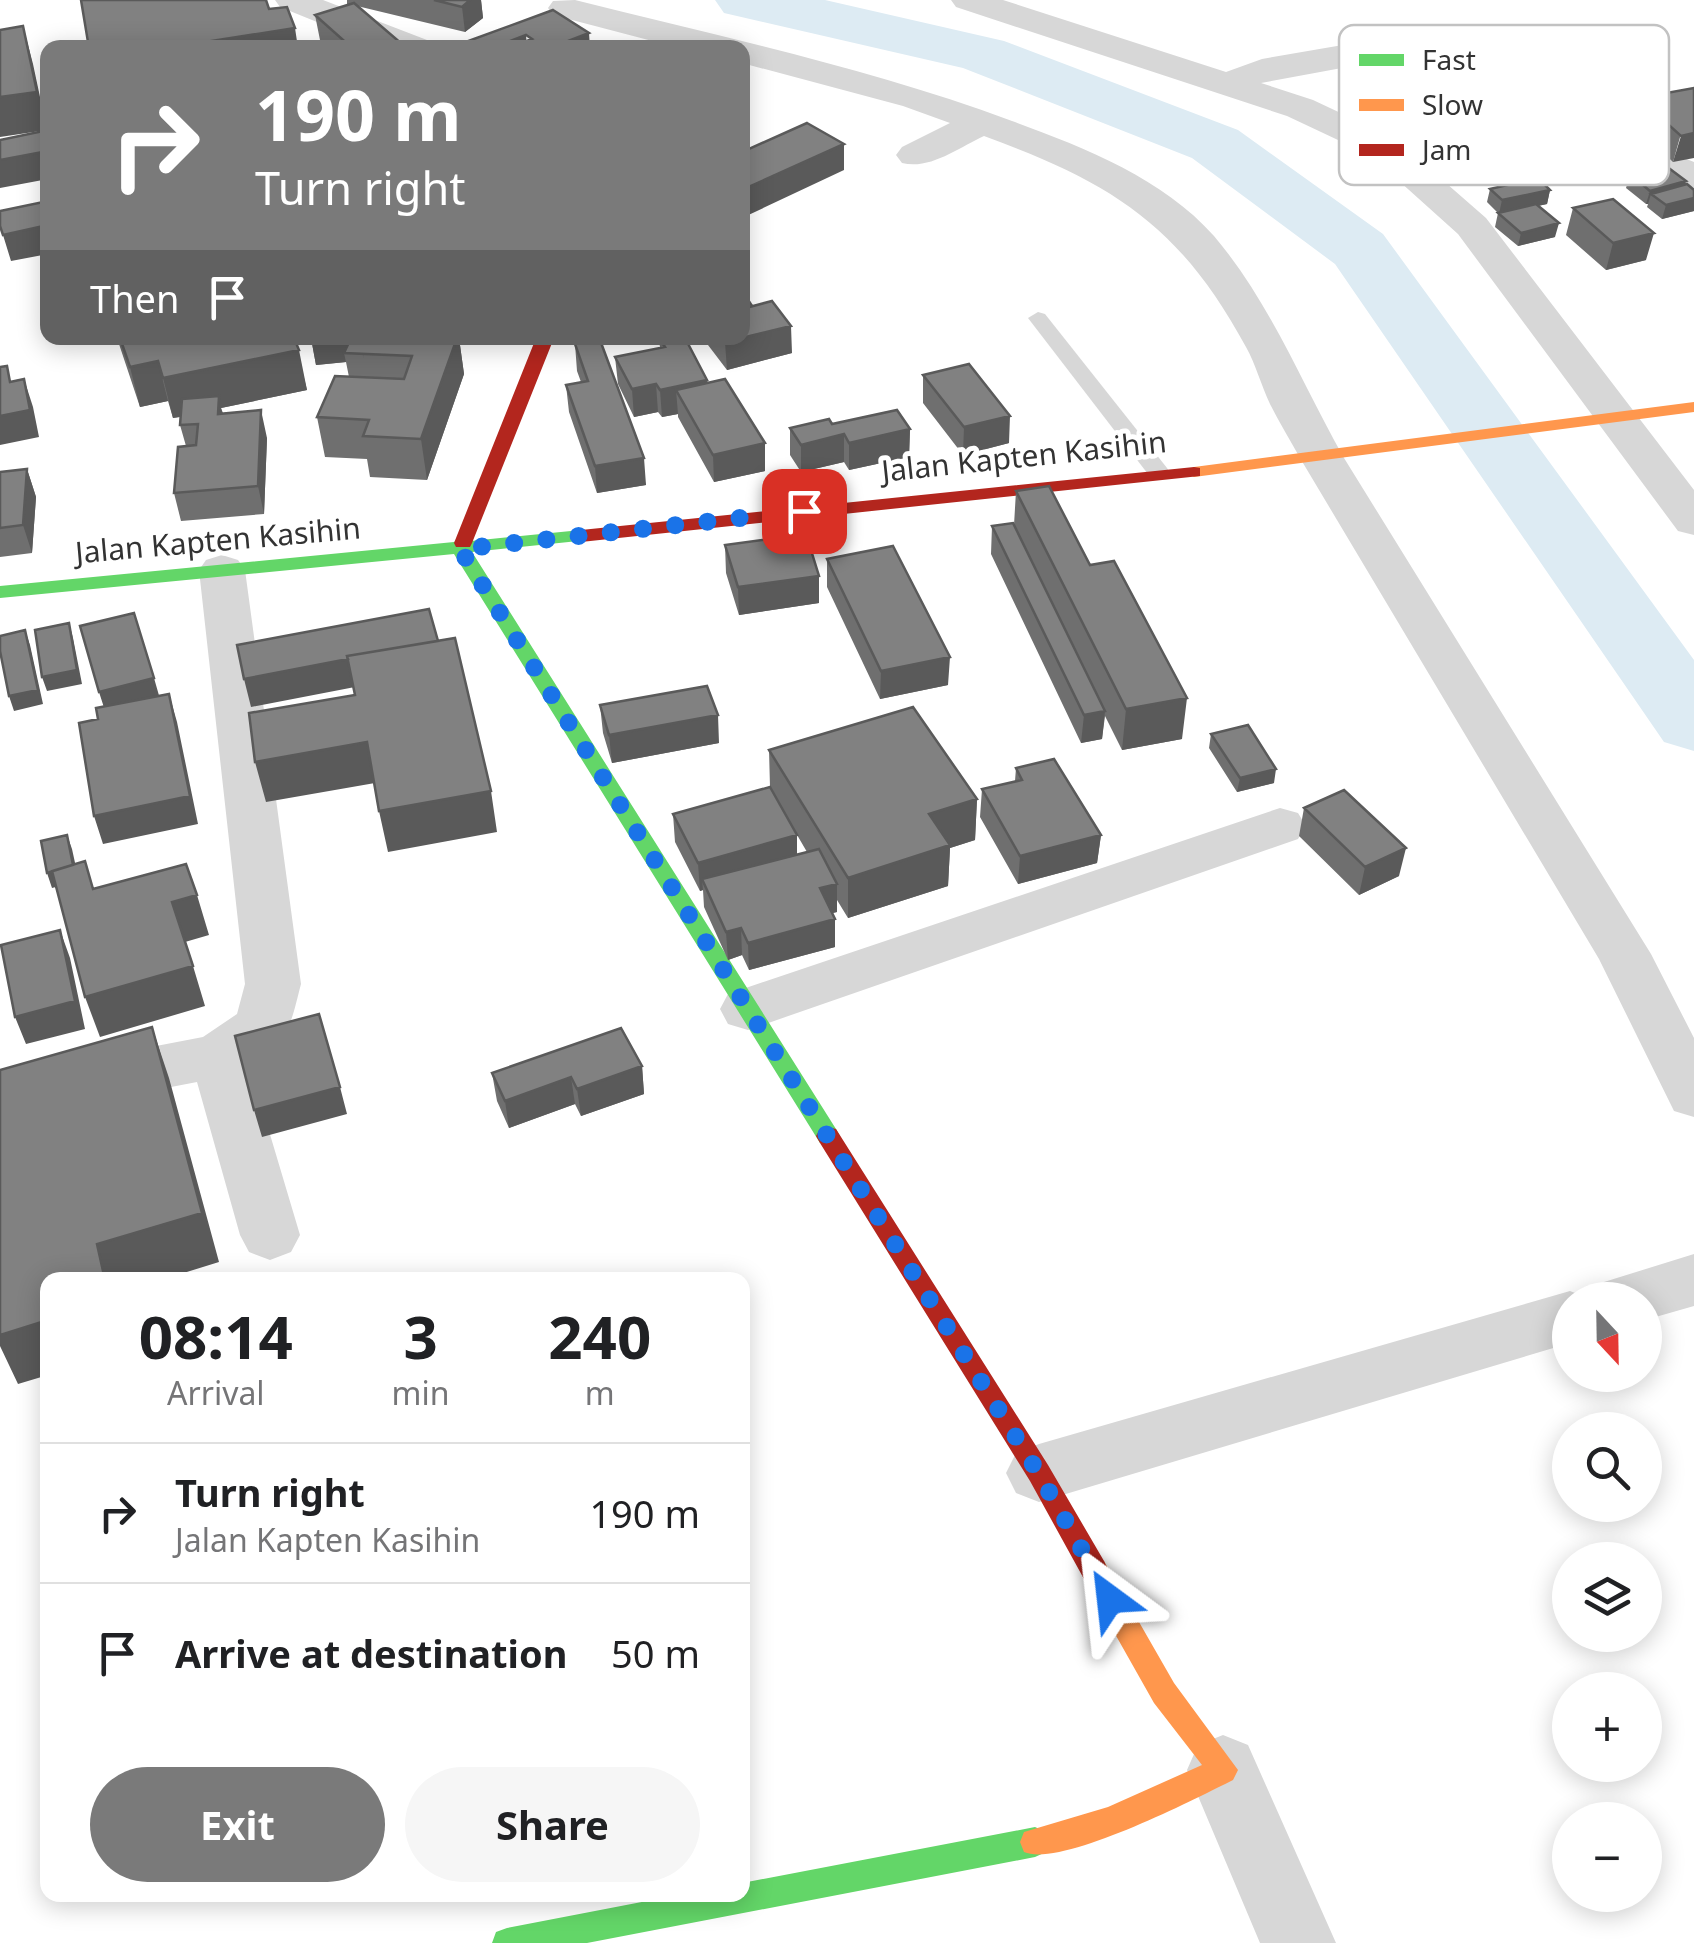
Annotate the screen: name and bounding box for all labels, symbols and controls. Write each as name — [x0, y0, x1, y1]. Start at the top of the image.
legend — [1339, 25, 1669, 185]
text: Fast — [1422, 40, 1476, 78]
text: 190 m — [255, 66, 462, 162]
icon: right — [90, 80, 220, 210]
text: Slow — [1422, 85, 1483, 123]
text: Jam — [1419, 130, 1472, 168]
text: Turn right — [255, 157, 466, 218]
icon: arrive — [200, 270, 255, 325]
text: Then — [90, 272, 180, 324]
street label: Jalan Kapten Kasihin — [876, 420, 1168, 491]
pin — [762, 469, 847, 554]
icon: arrive — [777, 484, 832, 539]
street label: Jalan Kapten Kasihin — [71, 507, 362, 573]
north arrow — [1552, 1282, 1662, 1392]
map controls — [1552, 1282, 1662, 1912]
text: 08:14 — [139, 1295, 293, 1377]
text: 3 — [403, 1295, 438, 1377]
text: 240 — [548, 1295, 651, 1377]
text: Arrival — [167, 1371, 265, 1414]
text: min — [392, 1371, 450, 1414]
text: m — [585, 1371, 615, 1414]
button: search — [1552, 1412, 1662, 1522]
text: Turn right — [175, 1466, 365, 1518]
icon: right — [90, 1486, 145, 1541]
text: 190 m — [589, 1487, 700, 1539]
text: Jalan Kapten Kasihin — [175, 1518, 480, 1561]
button: layers — [1552, 1542, 1662, 1652]
position arrow — [1058, 1547, 1162, 1651]
icon: arrive — [90, 1626, 145, 1681]
text: Arrive at destination — [175, 1627, 567, 1679]
text: 50 m — [611, 1627, 700, 1679]
button: + — [1552, 1672, 1662, 1782]
button: Exit — [90, 1767, 385, 1882]
button: Share — [405, 1767, 700, 1882]
button: − — [1552, 1802, 1662, 1912]

